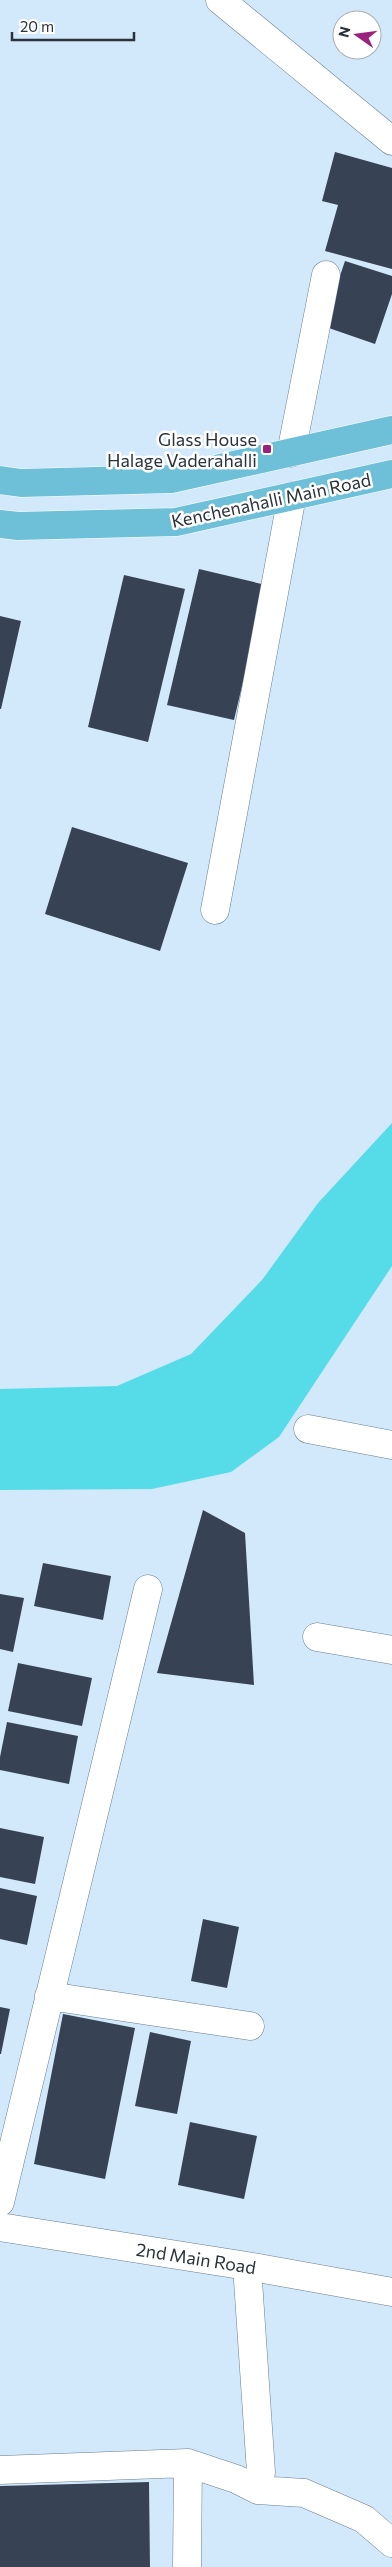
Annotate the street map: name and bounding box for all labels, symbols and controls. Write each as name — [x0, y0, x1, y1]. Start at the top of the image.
scale bar — [12, 10, 135, 42]
north arrow — [332, 10, 382, 60]
text: 20 m — [20, 17, 54, 35]
text: N — [334, 25, 353, 39]
place label: Glass House Halage Vaderahalli — [107, 428, 257, 471]
marker: Glass House Halage Vaderahalli — [261, 443, 273, 455]
street label: Kenchenahalli Main Road — [169, 468, 373, 532]
street label: 2nd Main Road — [135, 2238, 257, 2278]

